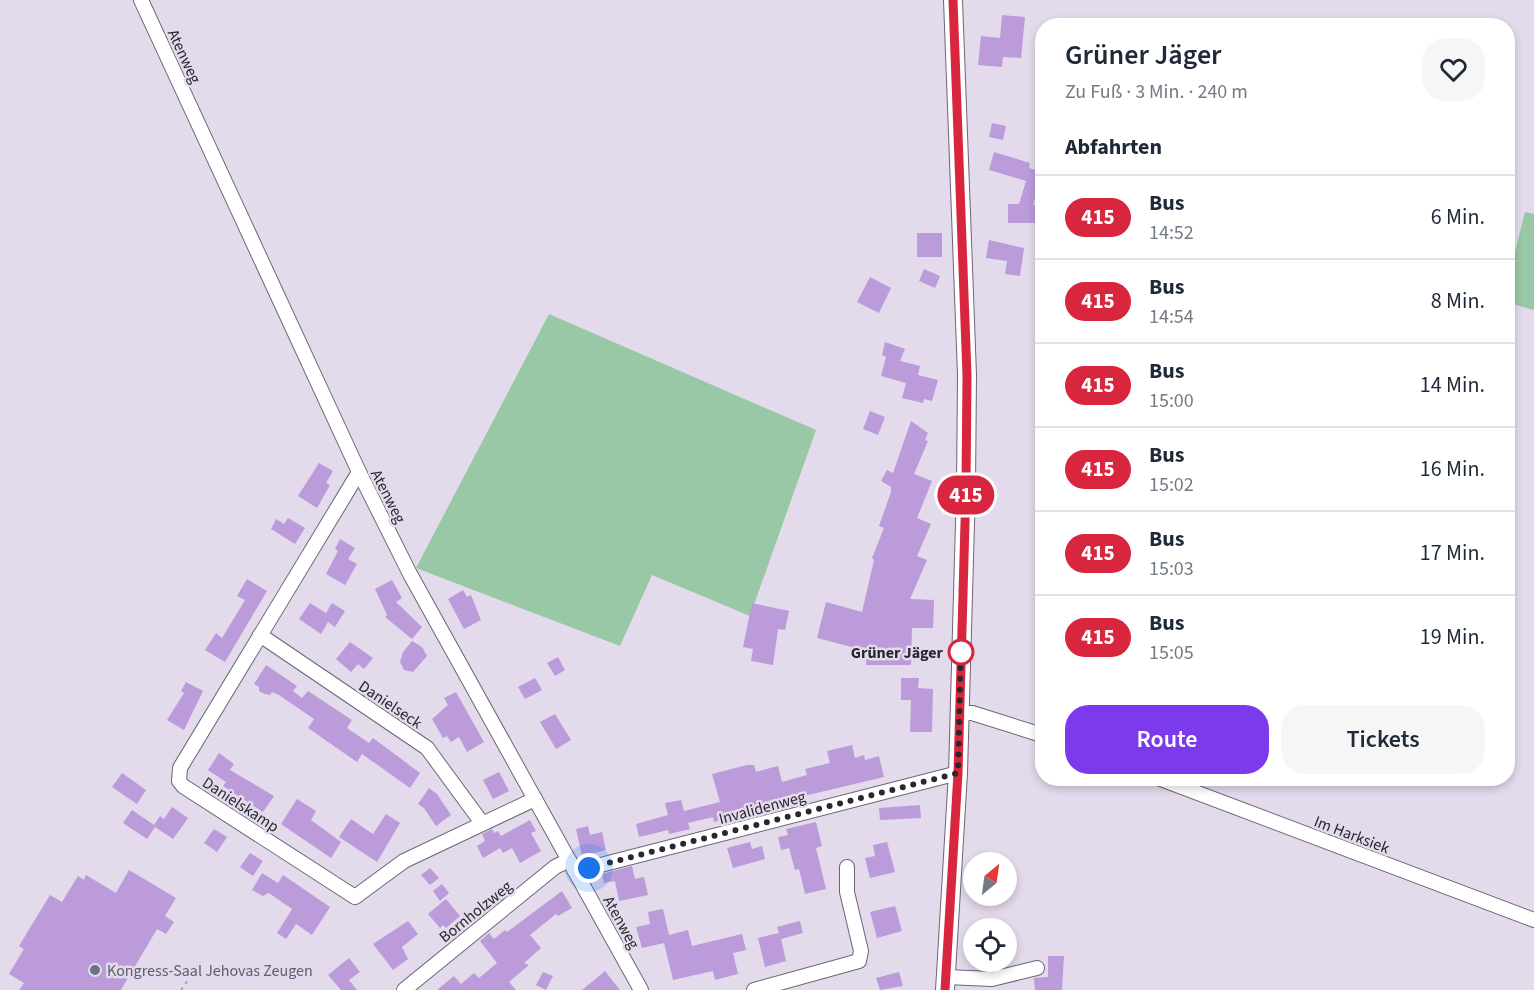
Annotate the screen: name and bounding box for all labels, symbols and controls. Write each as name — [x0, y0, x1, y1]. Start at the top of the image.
street label: Atenweg — [162, 26, 206, 87]
text: Grüner Jäger — [1065, 35, 1222, 75]
button: heart — [1422, 38, 1485, 101]
text: Zu Fuß · 3 Min. · 240 m — [1065, 78, 1248, 106]
text: Abfahrten — [1065, 131, 1162, 163]
text: Bus — [1149, 187, 1185, 219]
text: 6 Min. — [1431, 201, 1485, 233]
text: 415 — [1081, 202, 1115, 232]
text: 14:52 — [1149, 219, 1194, 247]
text: Bus — [1149, 271, 1185, 303]
text: 8 Min. — [1431, 285, 1485, 317]
text: 415 — [1081, 286, 1115, 316]
text: 14:54 — [1149, 303, 1194, 331]
text: Bus — [1149, 355, 1185, 387]
text: 14 Min. — [1420, 369, 1485, 401]
text: 415 — [1081, 370, 1115, 400]
text: 15:00 — [1149, 387, 1194, 415]
text: Bus — [1149, 439, 1185, 471]
text: 16 Min. — [1420, 453, 1485, 485]
text: 415 — [1081, 454, 1115, 484]
street label: Atenweg — [365, 466, 411, 527]
text: 15:02 — [1149, 471, 1194, 499]
line badge: 415 — [932, 476, 1000, 514]
text: 415 — [949, 480, 983, 510]
text: Bus — [1149, 523, 1185, 555]
text: 17 Min. — [1420, 537, 1485, 569]
text: 415 — [1081, 538, 1115, 568]
text: 15:03 — [1149, 555, 1194, 583]
text: Bus — [1149, 607, 1185, 639]
text: 19 Min. — [1420, 621, 1485, 653]
text: 415 — [1081, 622, 1115, 652]
marker: Grüner Jäger — [948, 639, 974, 665]
text: 15:05 — [1149, 639, 1194, 667]
place label: Grüner Jäger — [851, 642, 944, 664]
street label: Danielseck — [354, 675, 427, 734]
button: Route — [1065, 705, 1269, 774]
button: Tickets — [1281, 705, 1485, 774]
street label: Danielskamp — [198, 772, 283, 838]
street label: Invalidenweg — [716, 786, 808, 830]
street label: Im Harksiek — [1311, 810, 1393, 859]
north arrow — [963, 852, 1017, 906]
map controls — [963, 852, 1017, 972]
your location — [574, 853, 604, 883]
street label: Bornholzweg — [435, 876, 517, 948]
street label: Atenweg — [598, 892, 645, 953]
button: locate — [963, 918, 1017, 972]
place label: Kongress-Saal Jehovas Zeugen — [107, 960, 313, 982]
marker: Kongress-Saal Jehovas Zeugen — [88, 963, 102, 977]

